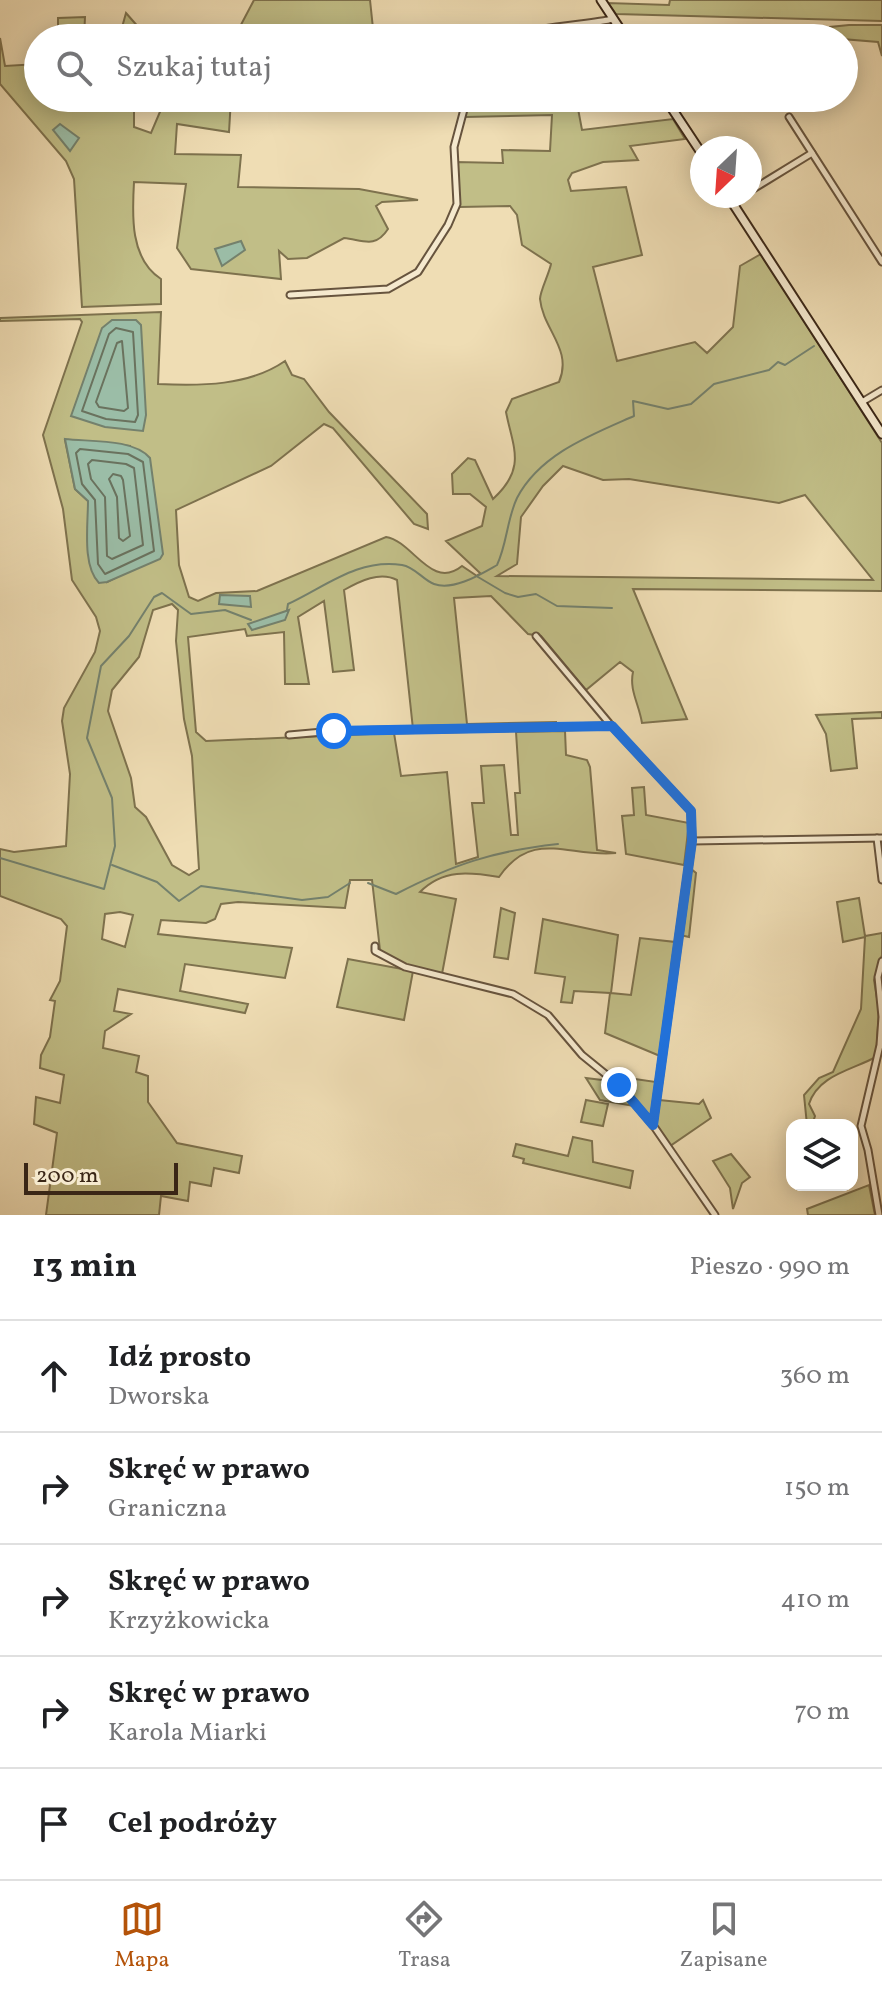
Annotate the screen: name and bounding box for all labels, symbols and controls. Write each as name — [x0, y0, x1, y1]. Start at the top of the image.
search box — [24, 24, 858, 112]
icon: search — [52, 46, 96, 90]
text: Szukaj tutaj — [116, 47, 272, 89]
north arrow — [690, 136, 762, 208]
route start — [316, 713, 352, 749]
route end — [601, 1067, 637, 1103]
map controls — [786, 1119, 858, 1191]
button: layers — [786, 1119, 858, 1191]
scale bar — [24, 1159, 178, 1195]
text: 200 m — [36, 1161, 98, 1192]
text: 13 min — [32, 1244, 137, 1291]
text: Pieszo · 990 m — [690, 1249, 850, 1285]
text: Idź prosto — [108, 1337, 251, 1379]
icon: ahead — [32, 1354, 76, 1398]
text: 360 m — [780, 1358, 850, 1394]
text: Dworska — [108, 1379, 210, 1415]
text: Skręć w prawo — [108, 1449, 310, 1491]
icon: right — [32, 1466, 76, 1510]
text: 150 m — [784, 1470, 850, 1506]
text: Graniczna — [108, 1491, 227, 1527]
text: Skręć w prawo — [108, 1561, 310, 1603]
icon: right — [32, 1578, 76, 1622]
text: 410 m — [781, 1582, 850, 1618]
text: Krzyżkowicka — [108, 1603, 270, 1639]
text: Skręć w prawo — [108, 1673, 310, 1715]
icon: right — [32, 1690, 76, 1734]
text: 70 m — [795, 1694, 850, 1730]
text: Karola Miarki — [108, 1715, 267, 1751]
icon: arrive — [32, 1802, 76, 1846]
text: Cel podróży — [108, 1803, 277, 1845]
tab: Mapa — [114, 1897, 169, 1976]
tab: Trasa — [398, 1897, 451, 1976]
tab: Zapisane — [680, 1897, 768, 1976]

